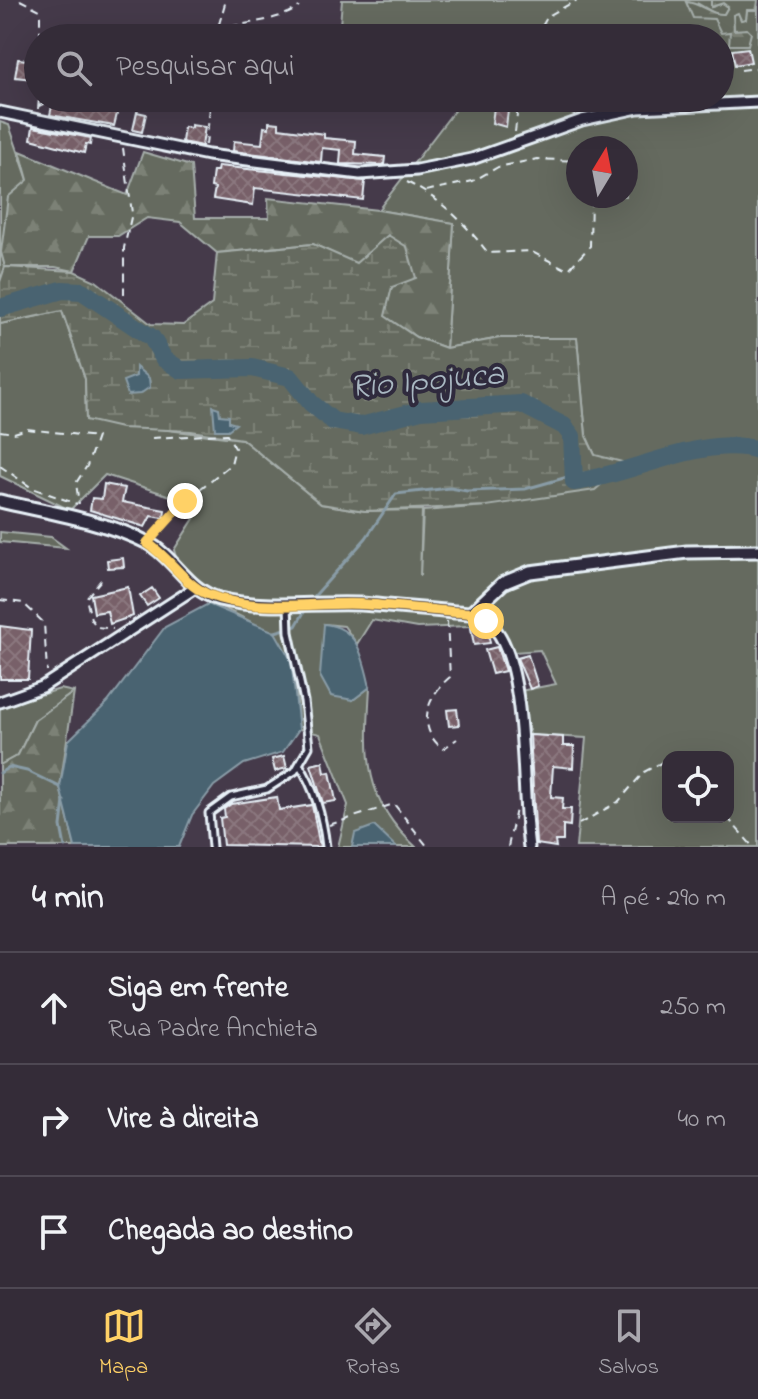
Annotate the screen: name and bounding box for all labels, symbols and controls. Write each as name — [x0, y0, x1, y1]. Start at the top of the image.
search box — [24, 24, 734, 112]
icon: search — [52, 46, 96, 90]
text: Pesquisar aqui — [116, 46, 295, 90]
north arrow — [566, 136, 638, 208]
water label: Rio Ipojuca — [348, 350, 507, 414]
route end — [167, 483, 203, 519]
route start — [468, 603, 504, 639]
map controls — [662, 751, 734, 823]
button: locate — [662, 751, 734, 823]
text: 4 min — [32, 874, 104, 924]
text: A pé · 290 m — [600, 880, 726, 918]
text: Siga em frente — [108, 967, 288, 1011]
icon: ahead — [32, 986, 76, 1030]
text: 250 m — [660, 989, 726, 1027]
text: Rua Padre Anchieta — [108, 1011, 318, 1049]
icon: right — [32, 1098, 76, 1142]
text: Vire à direita — [108, 1098, 259, 1142]
text: 40 m — [677, 1101, 726, 1139]
icon: arrive — [32, 1210, 76, 1254]
text: Chegada ao destino — [108, 1210, 353, 1254]
tab: Mapa — [99, 1304, 148, 1384]
tab: Rotas — [346, 1304, 400, 1384]
tab: Salvos — [598, 1304, 659, 1384]

